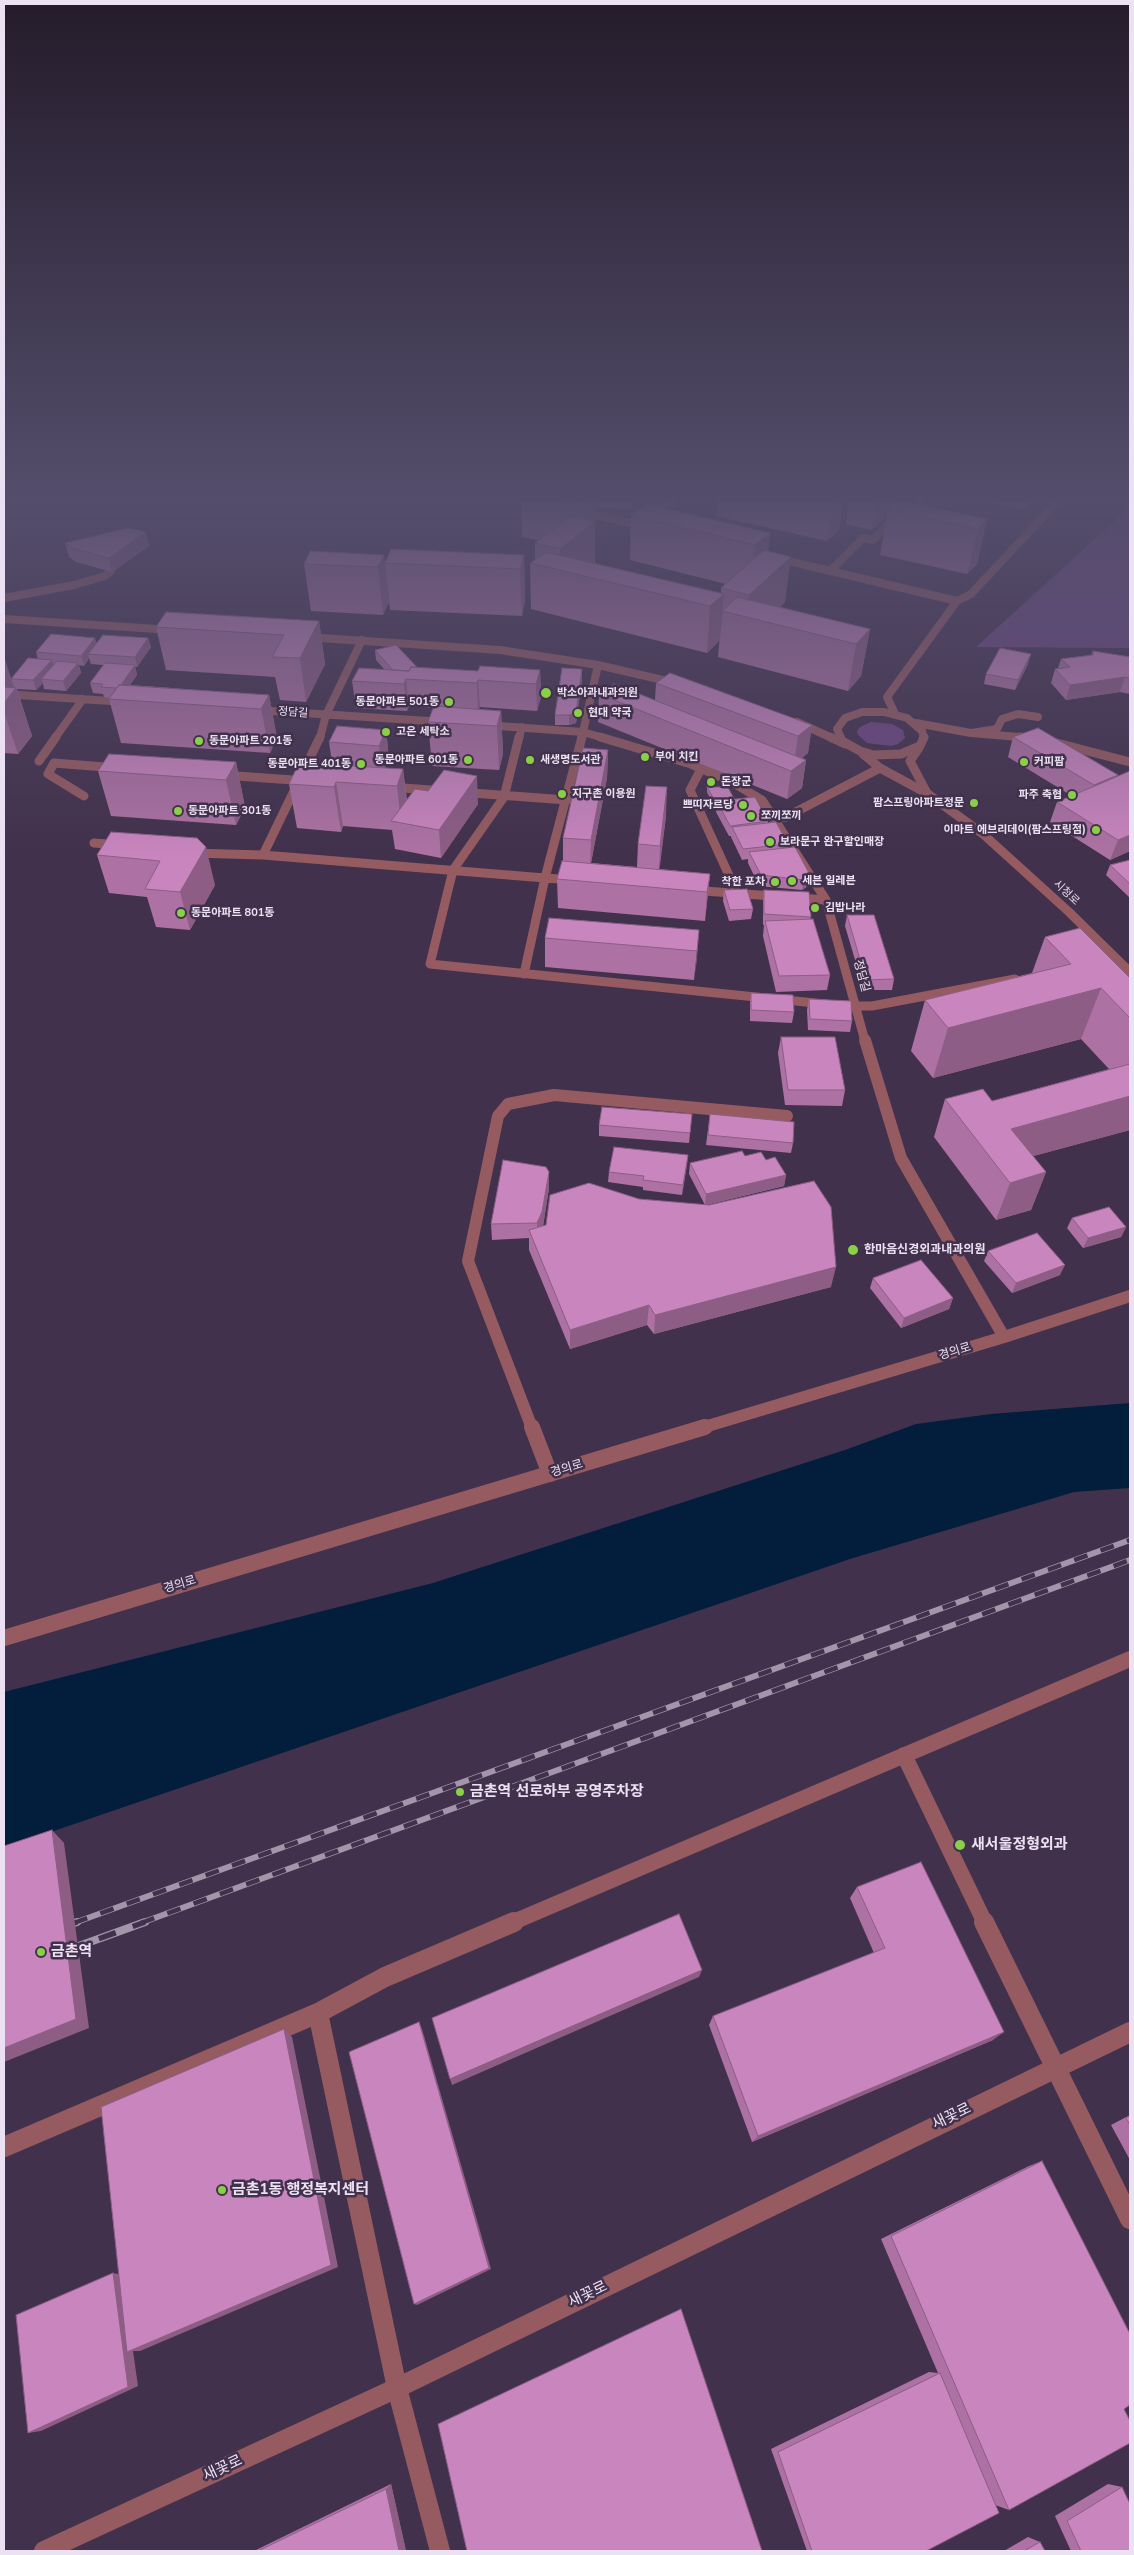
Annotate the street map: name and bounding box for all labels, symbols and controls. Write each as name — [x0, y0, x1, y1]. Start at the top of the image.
marker: 박소아과내과의원 — [539, 686, 553, 700]
place label: 박소아과내과의원 — [557, 686, 638, 700]
place label: 동문아파트 501동 — [356, 695, 439, 709]
marker: 동문아파트 501동 — [443, 696, 455, 708]
street label: 정담길 — [277, 705, 309, 721]
place label: 현대 약국 — [588, 706, 631, 720]
marker: 현대 약국 — [572, 707, 584, 719]
place label: 고은 세탁소 — [396, 725, 450, 739]
marker: 고은 세탁소 — [380, 726, 392, 738]
place label: 동문아파트 201동 — [209, 734, 292, 748]
marker: 동문아파트 201동 — [193, 735, 205, 747]
place label: 부어 치킨 — [655, 750, 698, 764]
marker: 부어 치킨 — [639, 751, 651, 763]
place label: 동문아파트 601동 — [375, 753, 458, 767]
place label: 새생명도서관 — [540, 753, 601, 767]
marker: 동문아파트 601동 — [462, 754, 474, 766]
marker: 새생명도서관 — [524, 754, 536, 766]
place label: 커피팜 — [1034, 755, 1064, 769]
marker: 커피팜 — [1018, 756, 1030, 768]
place label: 동문아파트 401동 — [268, 757, 351, 771]
marker: 동문아파트 401동 — [355, 758, 367, 770]
place label: 돈장군 — [721, 775, 751, 789]
marker: 돈장군 — [705, 776, 717, 788]
place label: 지구촌 이용원 — [572, 787, 636, 801]
marker: 지구촌 이용원 — [556, 788, 568, 800]
place label: 파주 축협 — [1019, 788, 1062, 802]
marker: 파주 축협 — [1066, 789, 1078, 801]
place label: 팜스프링아파트정문 — [873, 796, 964, 810]
marker: 팜스프링아파트정문 — [968, 797, 980, 809]
place label: 쁘띠자르당 — [682, 798, 733, 812]
marker: 쁘띠자르당 — [737, 799, 749, 811]
place label: 동문아파트 301동 — [188, 804, 271, 818]
marker: 동문아파트 301동 — [172, 805, 184, 817]
place label: 쪼끼쪼끼 — [761, 809, 801, 823]
marker: 쪼끼쪼끼 — [745, 810, 757, 822]
place label: 이마트 에브리데이(팜스프링점) — [944, 823, 1086, 837]
marker: 이마트 에브리데이(팜스프링점) — [1090, 824, 1102, 836]
place label: 보라문구 완구할인매장 — [780, 835, 884, 849]
marker: 보라문구 완구할인매장 — [764, 836, 776, 848]
place label: 세븐 일레븐 — [802, 874, 856, 888]
place label: 착한 포차 — [722, 875, 765, 889]
marker: 세븐 일레븐 — [786, 875, 798, 887]
marker: 착한 포차 — [769, 876, 781, 888]
street label: 시청로 — [1050, 878, 1082, 908]
place label: 김밥나라 — [825, 901, 865, 915]
marker: 김밥나라 — [809, 902, 821, 914]
place label: 동문아파트 801동 — [191, 906, 274, 920]
marker: 동문아파트 801동 — [175, 907, 187, 919]
street label: 정담길 — [850, 958, 872, 994]
marker: 한마음신경외과내과의원 — [846, 1243, 860, 1257]
place label: 한마음신경외과내과의원 — [864, 1243, 985, 1257]
street label: 경의로 — [937, 1340, 973, 1364]
street label: 경의로 — [549, 1457, 585, 1481]
street label: 경의로 — [162, 1573, 198, 1597]
place label: 금촌역 선로하부 공영주차장 — [470, 1783, 644, 1801]
marker: 금촌역 선로하부 공영주차장 — [454, 1786, 466, 1798]
place label: 새서울정형외과 — [971, 1836, 1068, 1854]
marker: 새서울정형외과 — [953, 1838, 967, 1852]
place label: 금촌역 — [51, 1943, 92, 1961]
marker: 금촌역 — [35, 1946, 47, 1958]
street label: 새꽃로 — [929, 2100, 975, 2134]
place label: 금촌1동 행정복지센터 — [232, 2181, 369, 2199]
marker: 금촌1동 행정복지센터 — [216, 2184, 228, 2196]
street label: 새꽃로 — [565, 2278, 611, 2312]
street label: 새꽃로 — [200, 2452, 246, 2486]

